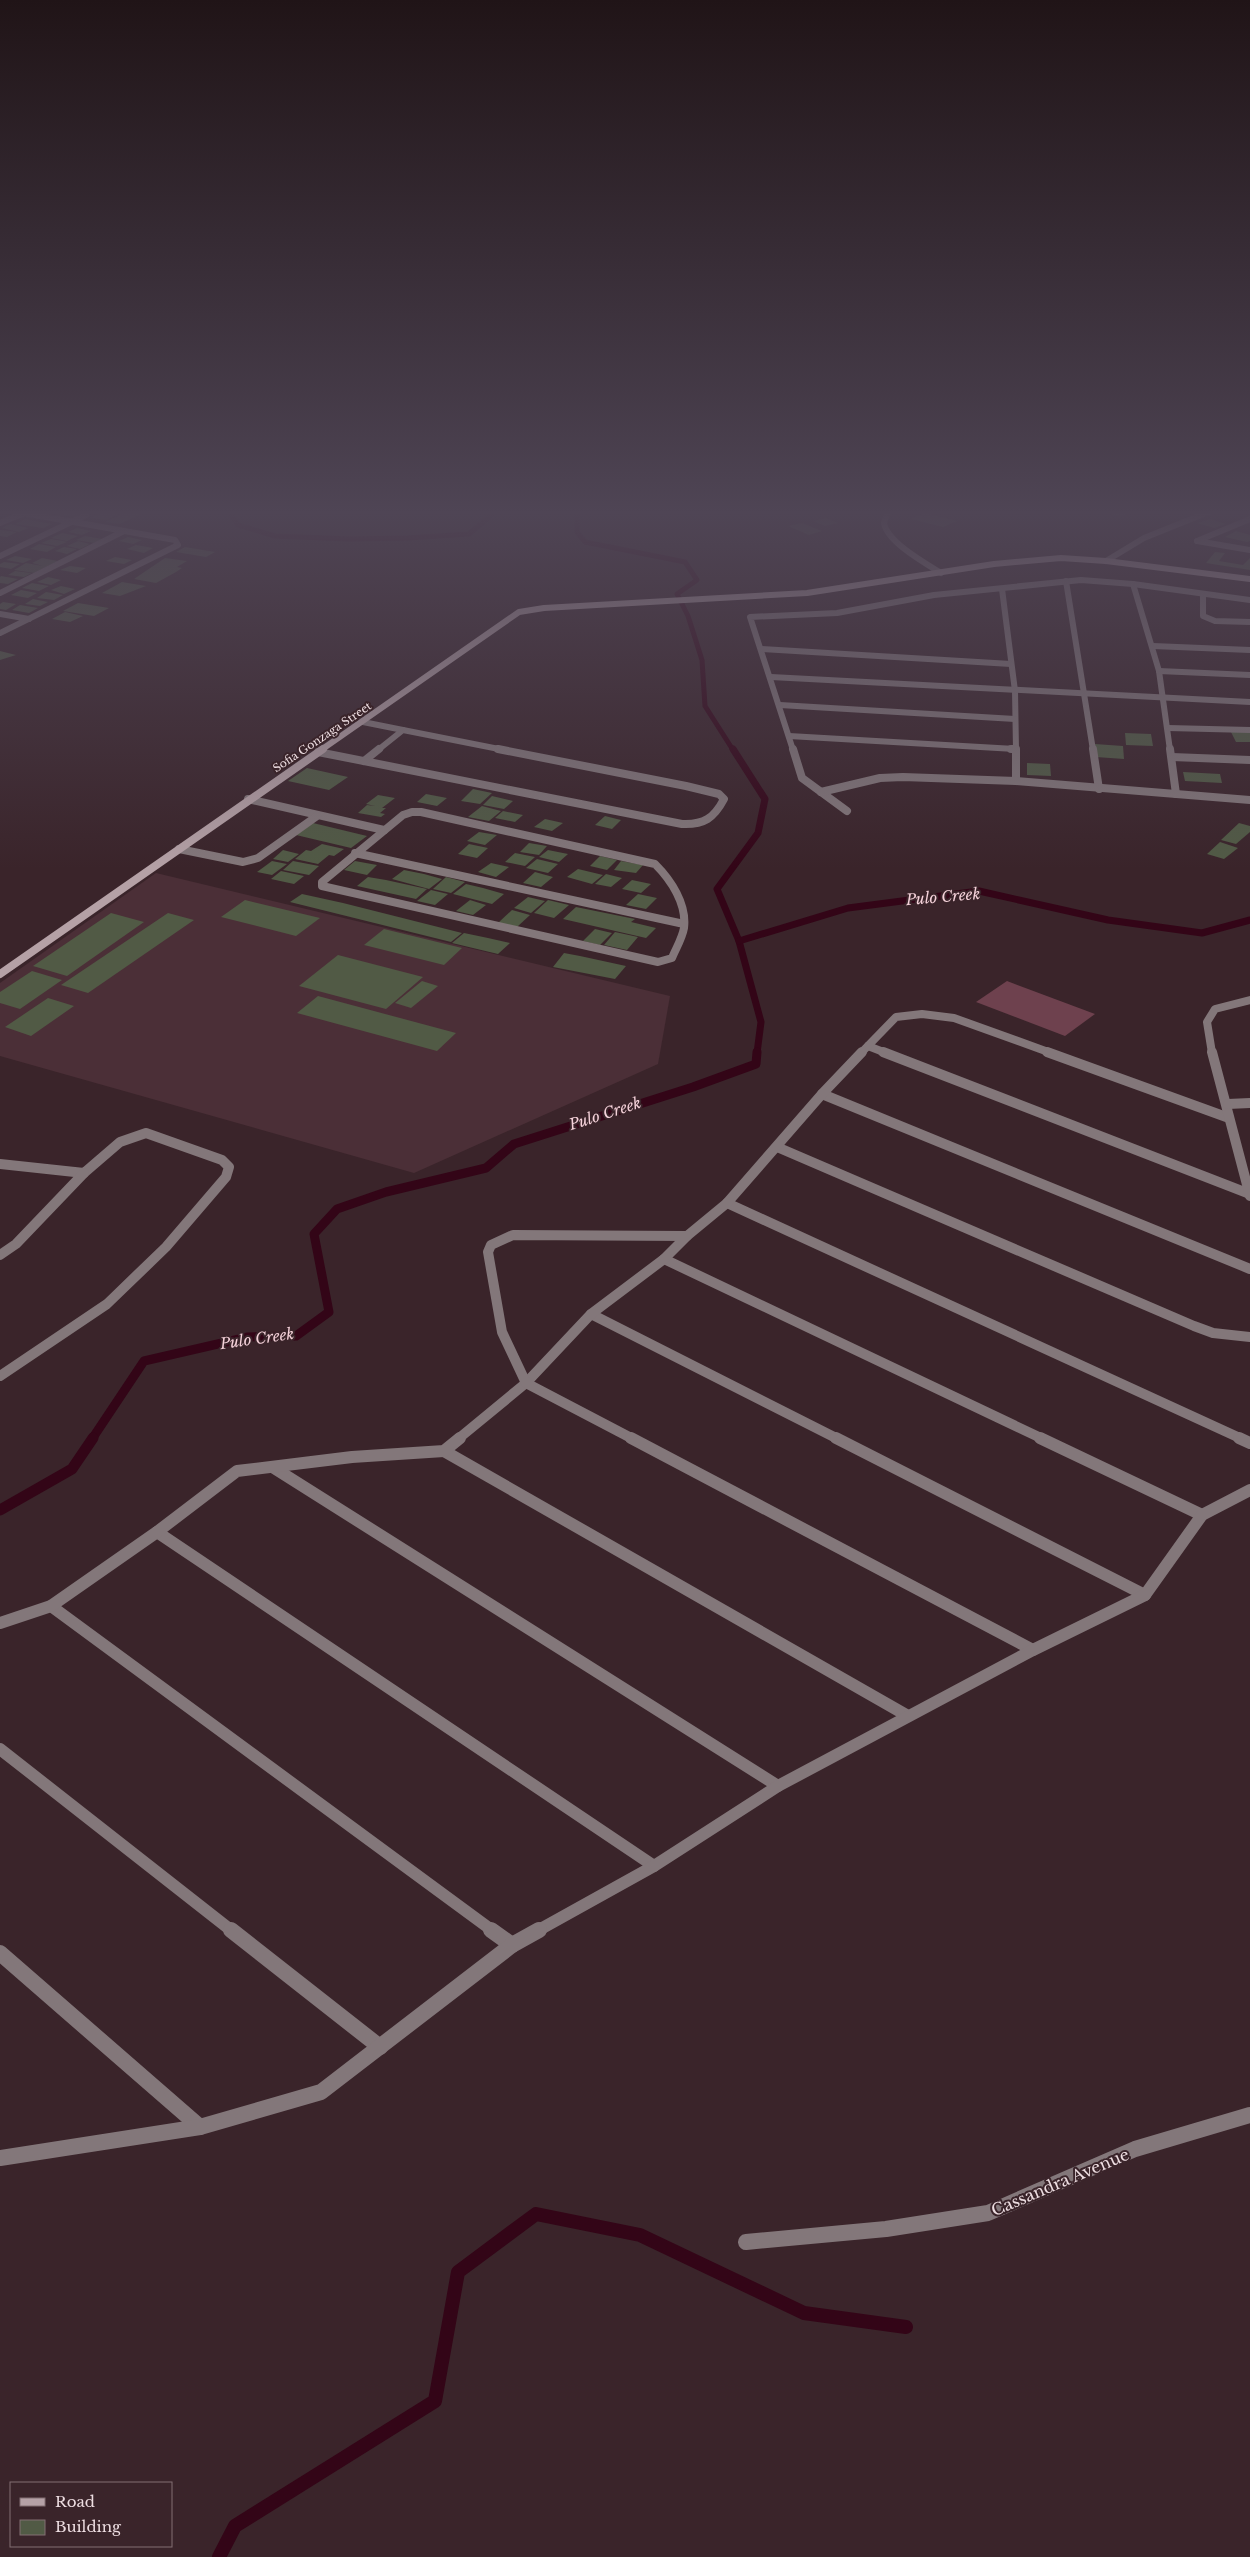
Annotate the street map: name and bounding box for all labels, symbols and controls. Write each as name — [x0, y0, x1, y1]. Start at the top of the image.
street label: Sofia Gonzaga Street — [270, 698, 375, 775]
water label: Pulo Creek — [904, 884, 981, 909]
water label: Pulo Creek — [566, 1093, 643, 1134]
water label: Pulo Creek — [218, 1324, 295, 1353]
street label: Cassandra Avenue — [988, 2144, 1132, 2220]
legend — [10, 2482, 172, 2547]
text: Road — [55, 2492, 95, 2511]
text: Building — [55, 2517, 122, 2536]

